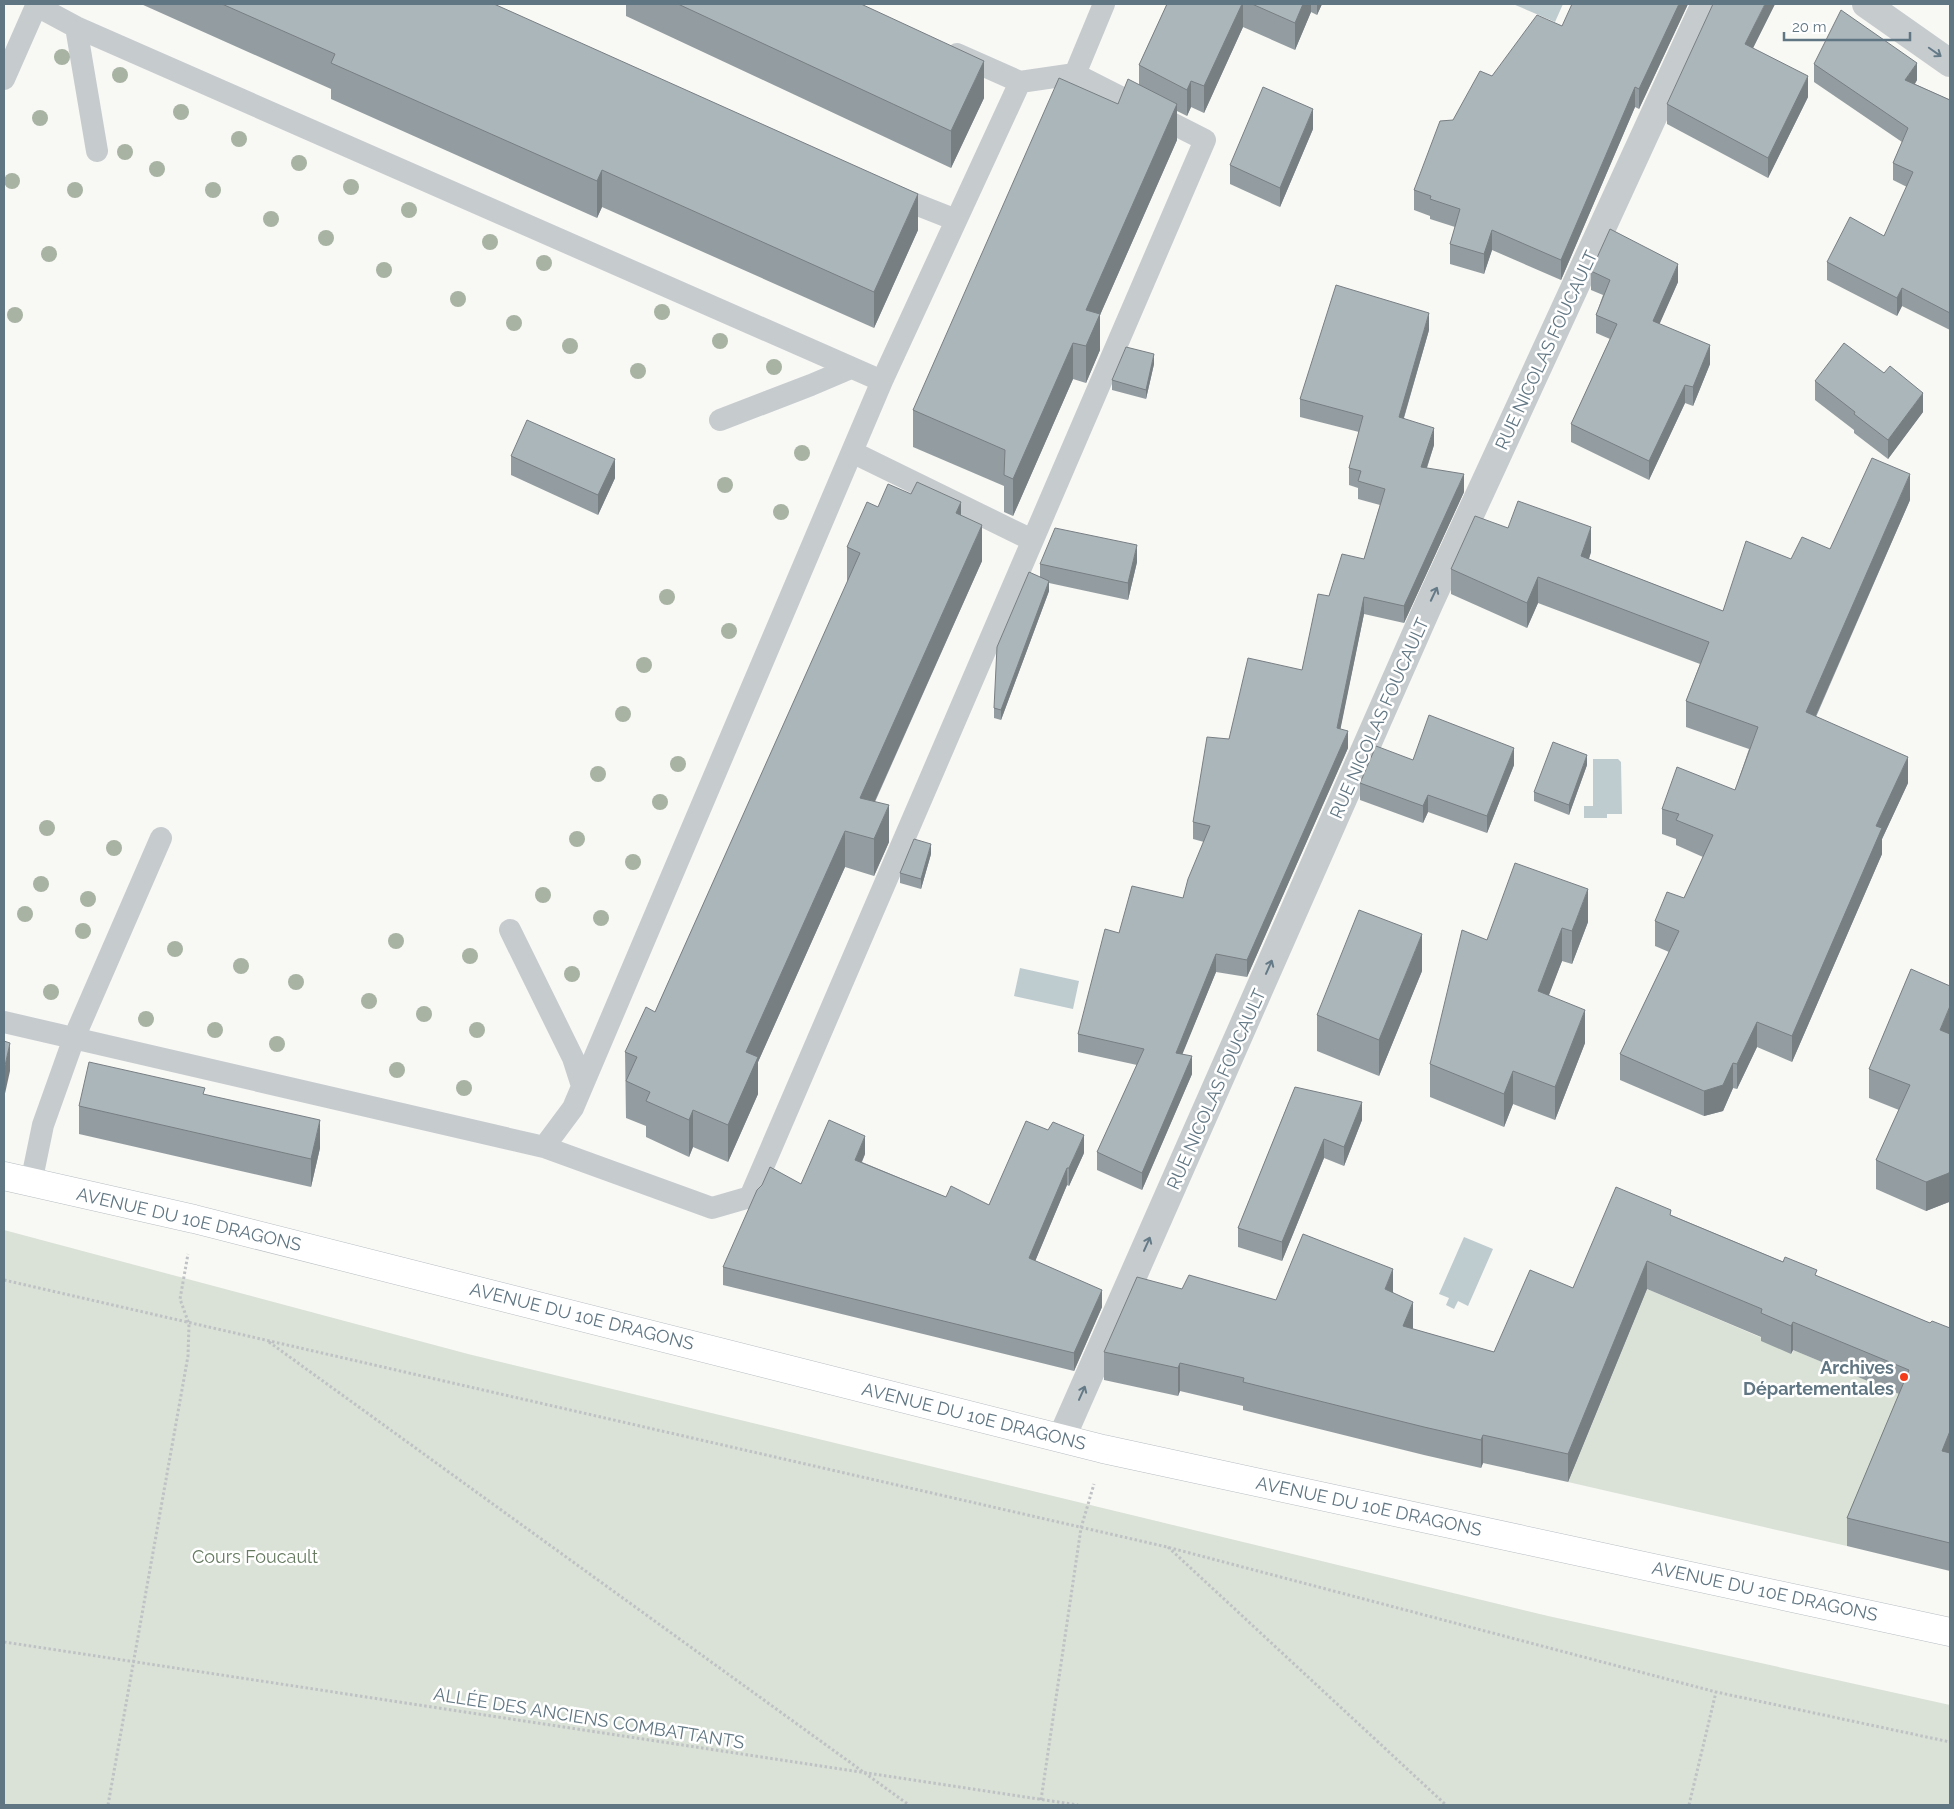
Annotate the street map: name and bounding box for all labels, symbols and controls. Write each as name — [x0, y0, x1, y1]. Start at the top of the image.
scale bar — [1784, 10, 1910, 42]
text: 20 m — [1792, 18, 1827, 36]
one-way arrow — [1927, 47, 1941, 57]
street label: RUE NICOLAS FOUCAULT — [1491, 247, 1601, 453]
one-way arrow — [1429, 587, 1439, 602]
street label: RUE NICOLAS FOUCAULT — [1325, 614, 1433, 822]
one-way arrow — [1265, 960, 1275, 975]
street label: RUE NICOLAS FOUCAULT — [1162, 985, 1270, 1193]
street label: AVENUE DU 10E DRAGONS — [75, 1183, 304, 1255]
one-way arrow — [1143, 1237, 1153, 1252]
street label: AVENUE DU 10E DRAGONS — [468, 1278, 696, 1354]
place label: Archives Départementales — [1743, 1357, 1894, 1399]
marker: Archives Départementales — [1898, 1371, 1910, 1383]
street label: AVENUE DU 10E DRAGONS — [860, 1378, 1088, 1454]
one-way arrow — [1078, 1386, 1087, 1401]
street label: AVENUE DU 10E DRAGONS — [1254, 1472, 1484, 1540]
park label: Cours Foucault — [192, 1546, 318, 1567]
street label: AVENUE DU 10E DRAGONS — [1650, 1557, 1880, 1625]
street label: ALLÉE DES ANCIENS COMBATTANTS — [432, 1682, 746, 1753]

